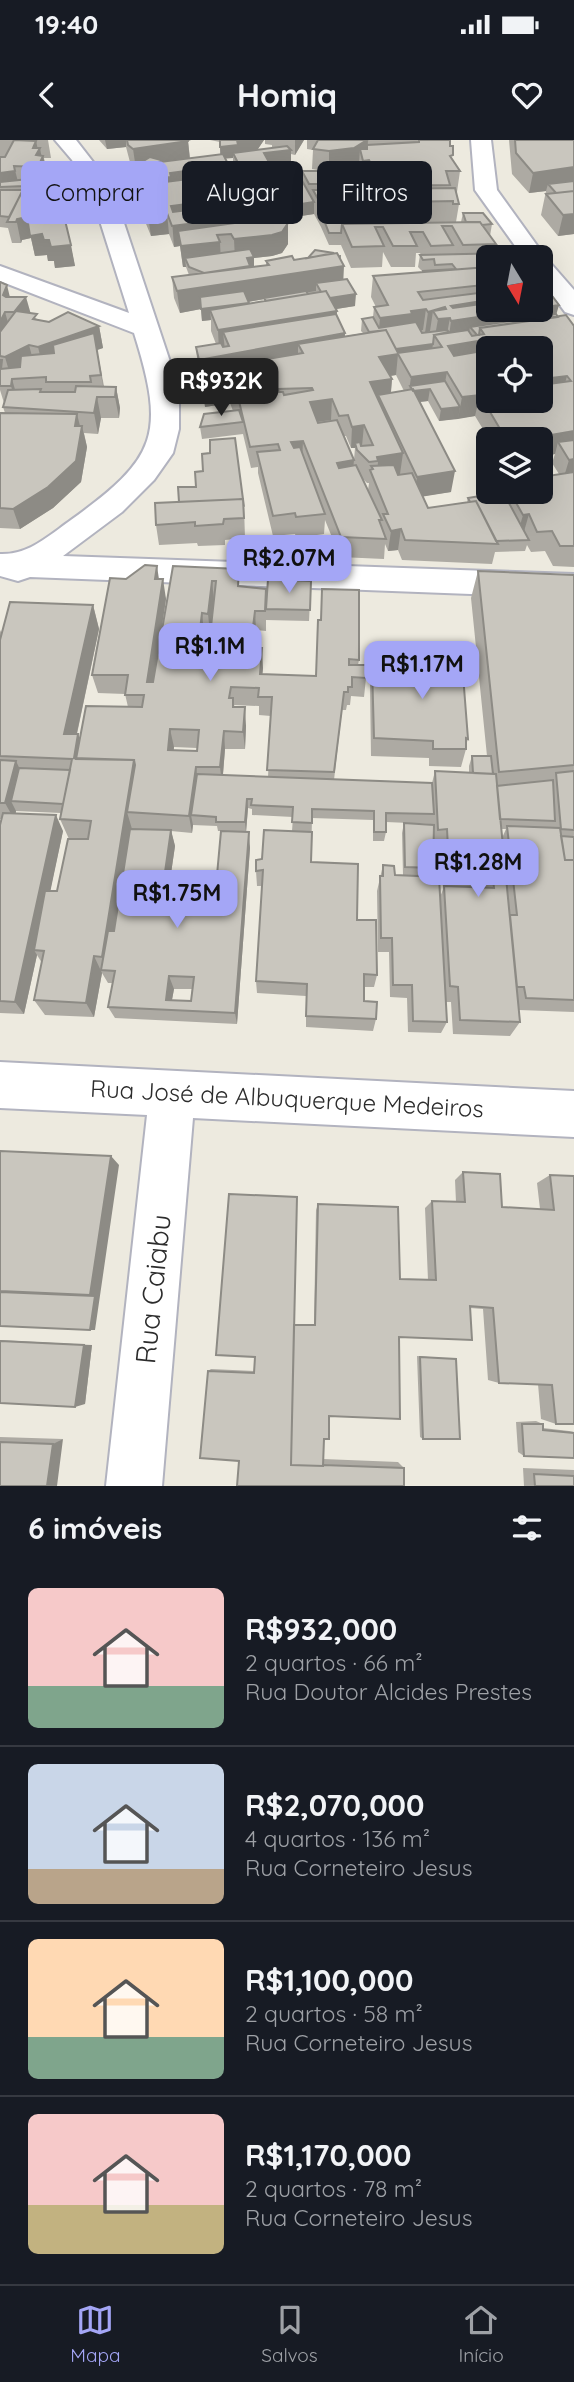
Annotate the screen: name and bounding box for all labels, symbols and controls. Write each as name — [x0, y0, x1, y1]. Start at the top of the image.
text: 19:40 — [35, 8, 98, 41]
text: Homiq — [237, 75, 337, 115]
icon: back — [28, 76, 66, 114]
icon: heart — [508, 76, 546, 114]
chip: Comprar — [21, 161, 168, 224]
chip: Alugar — [182, 161, 303, 224]
chip: Filtros — [317, 161, 432, 224]
north arrow — [476, 245, 553, 322]
map controls — [476, 245, 553, 504]
button: locate — [476, 336, 553, 413]
pin: R$932K — [164, 358, 278, 418]
text: R$932K — [179, 366, 263, 395]
button: layers — [476, 427, 553, 504]
pin: R$2.07M — [224, 536, 354, 595]
text: R$2.07M — [242, 543, 336, 572]
pin: R$1.1M — [153, 624, 267, 683]
text: R$1.1M — [175, 631, 245, 660]
pin: R$1.17M — [357, 642, 487, 701]
text: R$1.17M — [380, 649, 464, 678]
pin: R$1.28M — [413, 840, 543, 899]
text: R$1.28M — [434, 847, 522, 876]
pin: R$1.75M — [112, 870, 242, 930]
text: R$1.75M — [133, 878, 221, 907]
street label: Rua José de Albuquerque Medeiros — [90, 1073, 485, 1123]
street label: Rua Caiabu — [127, 1212, 178, 1365]
text: 6 imóveis — [28, 1509, 162, 1547]
icon: filters — [508, 1509, 546, 1547]
text: R$932,000 — [245, 1610, 397, 1648]
icon: home — [84, 1616, 168, 1700]
text: 2 quartos · 66 m² — [245, 1648, 423, 1677]
text: Rua Doutor Alcides Prestes — [245, 1677, 532, 1706]
text: R$2,070,000 — [245, 1786, 424, 1824]
icon: home — [84, 1792, 168, 1876]
text: 4 quartos · 136 m² — [245, 1824, 430, 1853]
text: Rua Corneteiro Jesus — [245, 1853, 472, 1882]
text: R$1,100,000 — [245, 1961, 413, 1999]
icon: home — [84, 1967, 168, 2051]
text: 2 quartos · 58 m² — [245, 1999, 423, 2028]
text: Rua Corneteiro Jesus — [245, 2028, 472, 2057]
text: R$1,170,000 — [245, 2136, 411, 2174]
icon: home — [84, 2142, 168, 2226]
text: 2 quartos · 78 m² — [245, 2174, 422, 2203]
text: Rua Corneteiro Jesus — [245, 2203, 472, 2232]
tab: Mapa — [70, 2301, 121, 2367]
tab: Salvos — [261, 2301, 318, 2367]
tab: Início — [458, 2301, 504, 2367]

